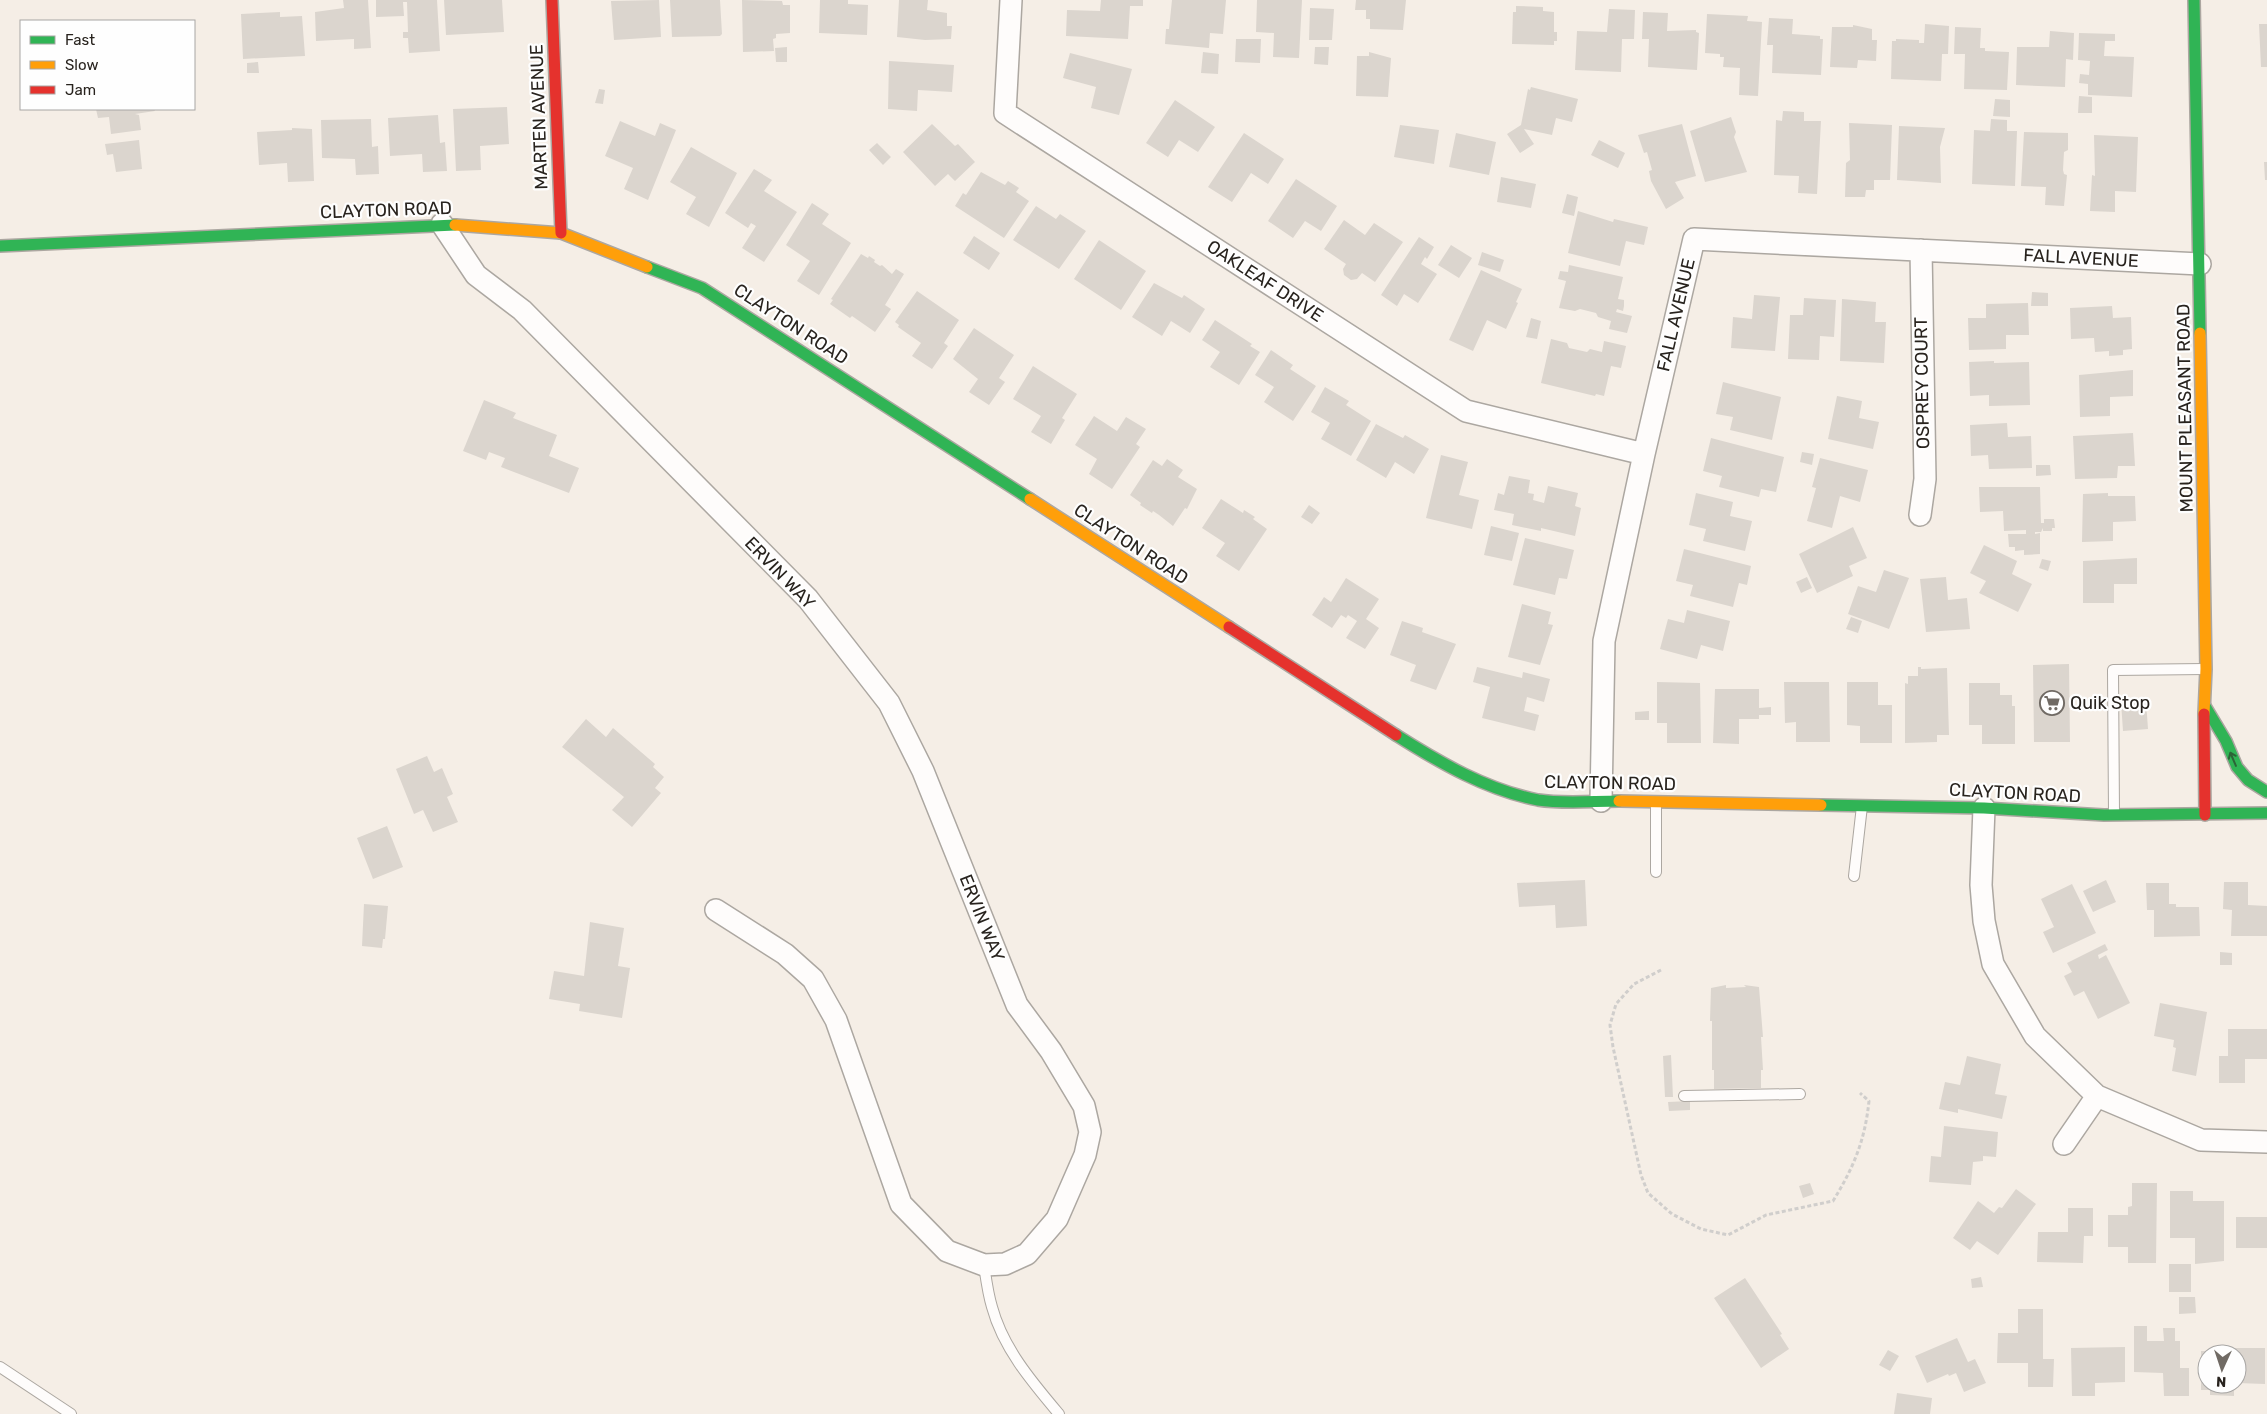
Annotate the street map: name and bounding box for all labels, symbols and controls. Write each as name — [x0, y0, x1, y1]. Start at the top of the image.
legend — [20, 20, 195, 110]
text: Fast — [65, 31, 95, 49]
street label: MARTEN AVENUE — [525, 44, 553, 190]
text: Slow — [65, 56, 98, 74]
text: Jam — [65, 81, 96, 99]
street label: CLAYTON ROAD — [320, 197, 452, 223]
street label: OAKLEAF DRIVE — [1203, 235, 1327, 327]
street label: FALL AVENUE — [2023, 244, 2139, 272]
street label: FALL AVENUE — [1652, 256, 1700, 374]
street label: CLAYTON ROAD — [730, 279, 852, 369]
street label: MOUNT PLEASANT ROAD — [2172, 304, 2198, 512]
street label: OSPREY COURT — [1910, 317, 1934, 449]
street label: CLAYTON ROAD — [1070, 499, 1192, 589]
street label: ERVIN WAY — [740, 532, 820, 614]
supermarket icon: Quik Stop — [2039, 690, 2065, 716]
place label: Quik Stop — [2070, 692, 2150, 714]
one-way arrow — [2228, 752, 2238, 767]
street label: CLAYTON ROAD — [1544, 771, 1676, 795]
street label: CLAYTON ROAD — [1949, 779, 2081, 807]
street label: ERVIN WAY — [955, 871, 1010, 965]
north arrow — [2197, 1344, 2247, 1394]
text: N — [2216, 1373, 2227, 1390]

